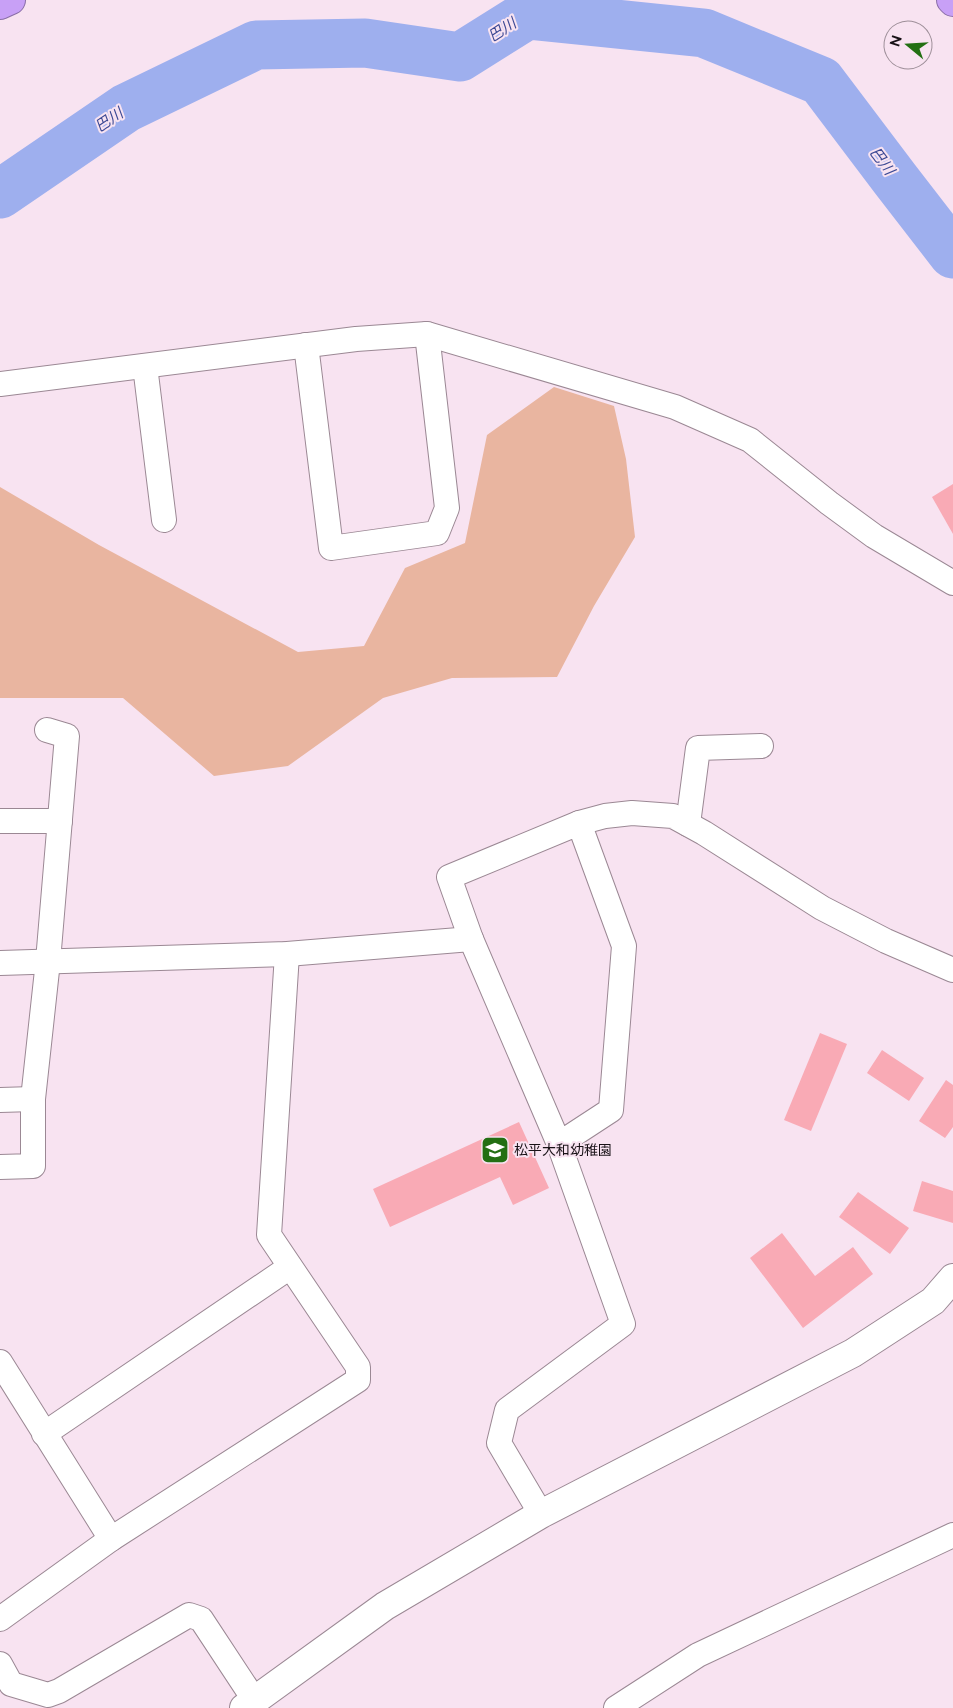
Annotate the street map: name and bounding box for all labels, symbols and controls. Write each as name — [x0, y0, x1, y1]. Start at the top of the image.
water label: 巴川 — [485, 13, 521, 46]
north arrow — [883, 20, 933, 70]
text: N — [886, 33, 905, 49]
water label: 巴川 — [92, 103, 128, 136]
water label: 巴川 — [866, 144, 899, 180]
school or university icon: 松平大和幼稚園 — [480, 1135, 510, 1165]
place label: 松平大和幼稚園 — [514, 1142, 612, 1158]

